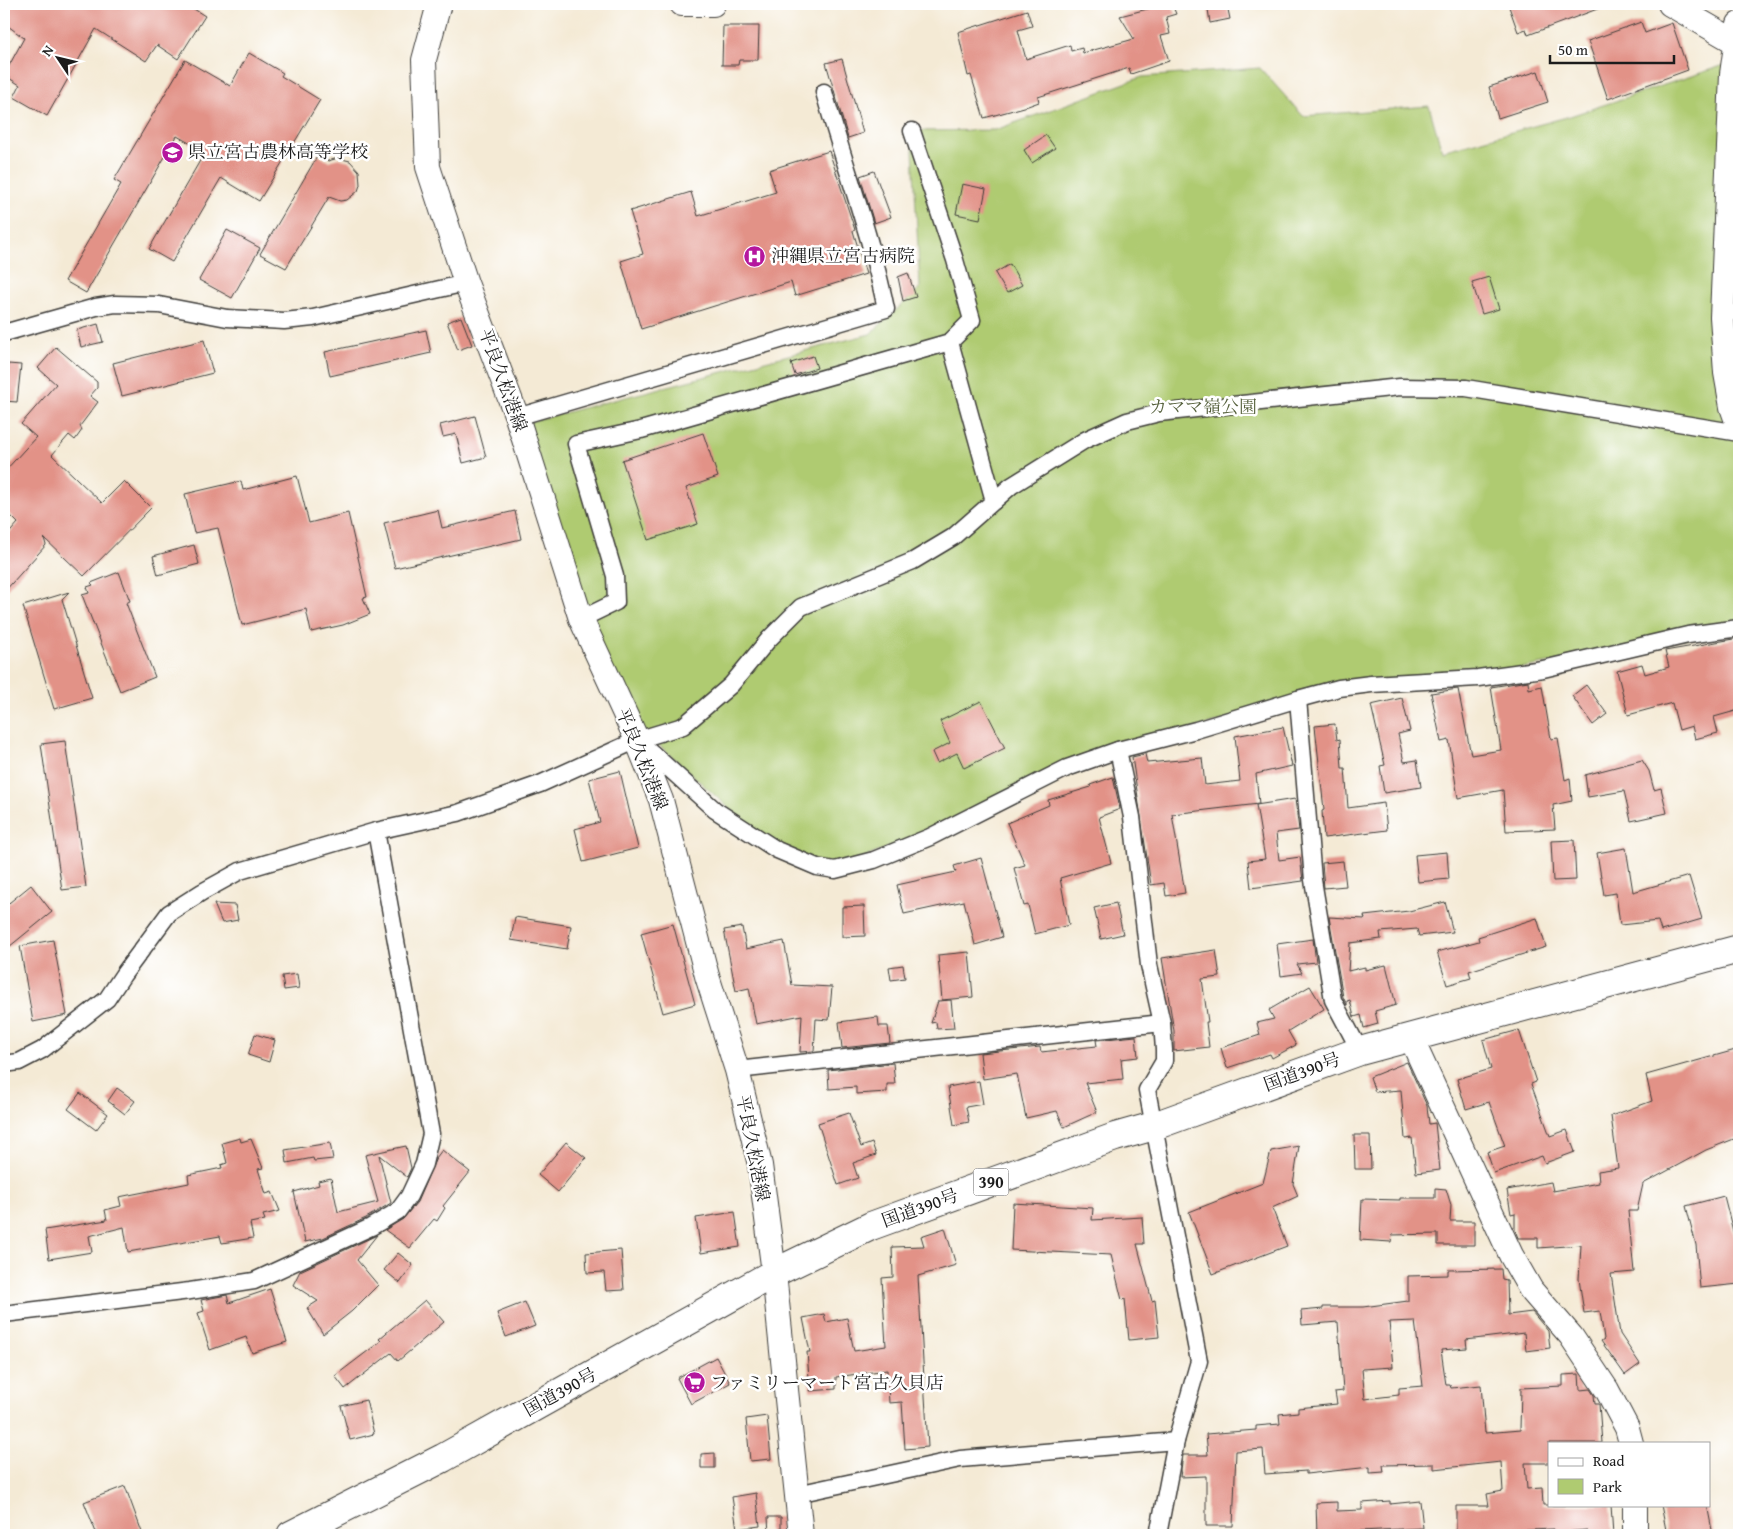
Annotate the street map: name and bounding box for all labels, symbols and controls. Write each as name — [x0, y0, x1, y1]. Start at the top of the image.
north arrow — [32, 32, 82, 82]
scale bar — [1550, 32, 1674, 64]
text: 50 m — [1558, 39, 1589, 60]
text: N — [36, 40, 59, 60]
place label: 県立宮古農林高等学校 — [188, 138, 368, 165]
school or university icon: 県立宮古農林高等学校 — [160, 140, 184, 164]
place label: 沖縄県立宮古病院 — [771, 242, 915, 269]
hospital icon: 沖縄県立宮古病院 — [743, 244, 767, 268]
street label: 平良久松港線 — [472, 324, 535, 435]
park label: カママ嶺公園 — [1149, 393, 1257, 420]
street label: 平良久松港線 — [610, 704, 675, 814]
street label: 国道390号 — [1260, 1045, 1344, 1098]
street label: 平良久松港線 — [730, 1092, 777, 1203]
road number: 390 — [974, 1168, 1008, 1196]
street label: 国道390号 — [878, 1181, 962, 1234]
street label: 国道390号 — [518, 1360, 601, 1423]
place label: ファミリーマート宮古久貝店 — [710, 1369, 944, 1396]
supermarket icon: ファミリーマート宮古久貝店 — [682, 1371, 706, 1395]
legend — [1548, 1442, 1710, 1506]
text: Road — [1593, 1450, 1624, 1471]
text: Park — [1593, 1476, 1622, 1497]

